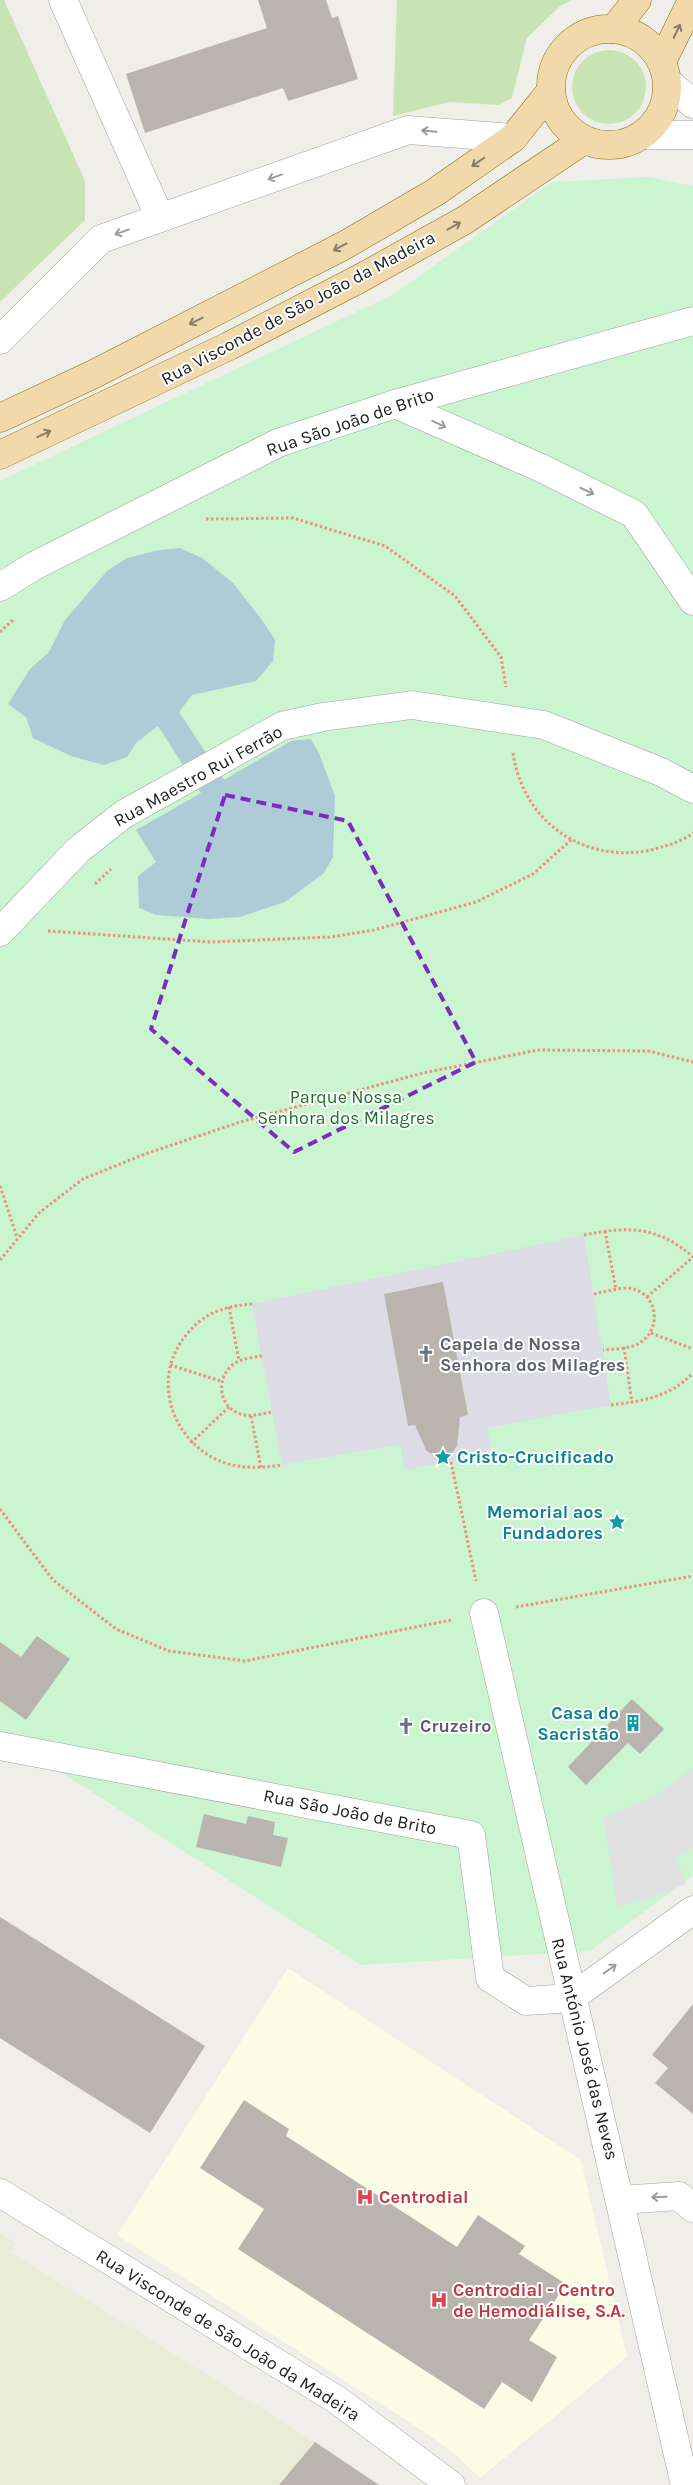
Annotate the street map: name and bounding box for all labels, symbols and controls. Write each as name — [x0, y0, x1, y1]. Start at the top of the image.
one-way arrow — [673, 24, 683, 39]
one-way arrow — [421, 127, 437, 136]
one-way arrow — [472, 157, 486, 167]
one-way arrow — [268, 173, 283, 182]
one-way arrow — [446, 220, 461, 230]
street label: Rua Visconde de São João da Madeira — [157, 226, 439, 390]
one-way arrow — [115, 228, 130, 237]
one-way arrow — [333, 243, 348, 252]
one-way arrow — [189, 317, 203, 327]
street label: Rua São João de Brito — [263, 383, 437, 461]
one-way arrow — [431, 420, 446, 429]
one-way arrow — [36, 429, 51, 439]
one-way arrow — [580, 486, 595, 496]
street label: Rua Maestro Rui Ferrão — [110, 720, 286, 832]
park label: Parque Nossa Senhora dos Milagres — [257, 1086, 435, 1129]
place label: Capela de Nossa Senhora dos Milagres — [440, 1333, 625, 1376]
church icon: Capela de Nossa Senhora dos Milagres — [416, 1344, 436, 1364]
place label: Cristo-Crucificado — [457, 1446, 614, 1468]
place icon: Cristo-Crucificado — [433, 1447, 453, 1467]
place label: Memorial aos Fundadores — [487, 1501, 603, 1544]
place icon: Memorial aos Fundadores — [607, 1512, 627, 1532]
place label: Casa do Sacristão — [537, 1702, 619, 1745]
building icon: Casa do Sacristão — [623, 1713, 643, 1733]
place label: Cruzeiro — [420, 1715, 491, 1737]
church icon: Cruzeiro — [396, 1716, 416, 1736]
street label: Rua São João de Brito — [262, 1784, 438, 1840]
street label: Rua António José das Neves — [547, 1936, 623, 2162]
one-way arrow — [603, 1964, 617, 1974]
place label: Centrodial — [379, 2186, 468, 2208]
hospital icon: Centrodial — [355, 2187, 375, 2207]
one-way arrow — [651, 2193, 667, 2202]
street label: Rua Visconde de São João da Madeira — [92, 2244, 364, 2426]
place label: Centrodial - Centro de Hemodiálise, S.A. — [453, 2279, 625, 2322]
hospital icon: Centrodial - Centro de Hemodiálise, S.A. — [429, 2290, 449, 2310]

